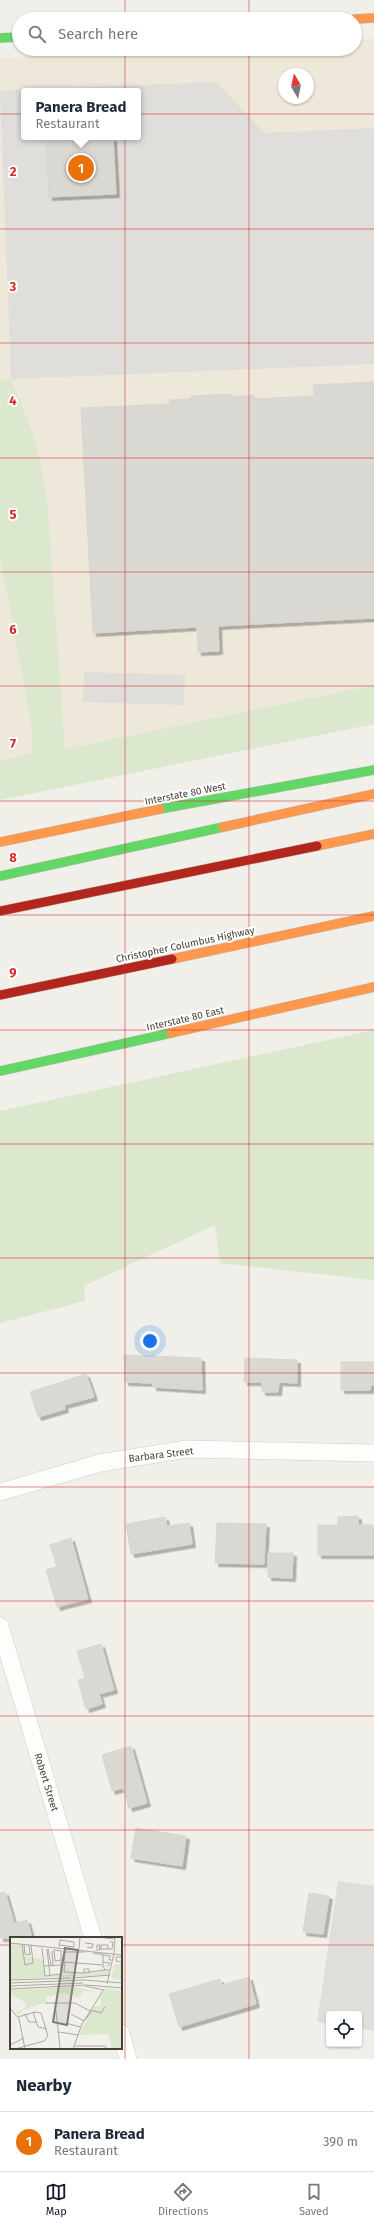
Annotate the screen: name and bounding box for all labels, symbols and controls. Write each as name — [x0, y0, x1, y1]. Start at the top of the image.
search box — [12, 12, 362, 56]
icon: search — [26, 23, 48, 45]
text: Search here — [58, 25, 138, 43]
north arrow — [278, 68, 314, 104]
popup — [21, 88, 141, 140]
text: Panera Bread — [36, 98, 126, 116]
text: Restaurant — [36, 116, 100, 131]
pin: 1 — [68, 153, 94, 183]
text: 2 — [10, 164, 17, 179]
text: 3 — [9, 279, 17, 294]
text: 4 — [9, 393, 17, 408]
text: 5 — [10, 507, 17, 522]
text: 6 — [9, 622, 17, 637]
text: 7 — [10, 736, 16, 751]
street label: Interstate 80 West — [144, 780, 227, 808]
text: 8 — [9, 850, 17, 865]
street label: Christopher Columbus Highway — [115, 924, 256, 966]
text: 9 — [9, 965, 17, 980]
street label: Interstate 80 East — [145, 1004, 226, 1034]
your location — [140, 1331, 160, 1351]
street label: Barbara Street — [128, 1445, 195, 1465]
street label: Robert Street — [31, 1752, 61, 1813]
inset map — [10, 1937, 122, 2049]
map controls — [326, 2011, 362, 2047]
button: locate — [326, 2011, 362, 2047]
text: Nearby — [16, 2075, 71, 2096]
text: Panera Bread — [54, 2125, 145, 2143]
text: 1 — [26, 2134, 32, 2149]
text: 390 m — [323, 2134, 358, 2149]
text: Restaurant — [54, 2143, 118, 2158]
tab: Map — [45, 2181, 67, 2218]
tab: Directions — [158, 2181, 208, 2218]
tab: Saved — [299, 2181, 329, 2218]

